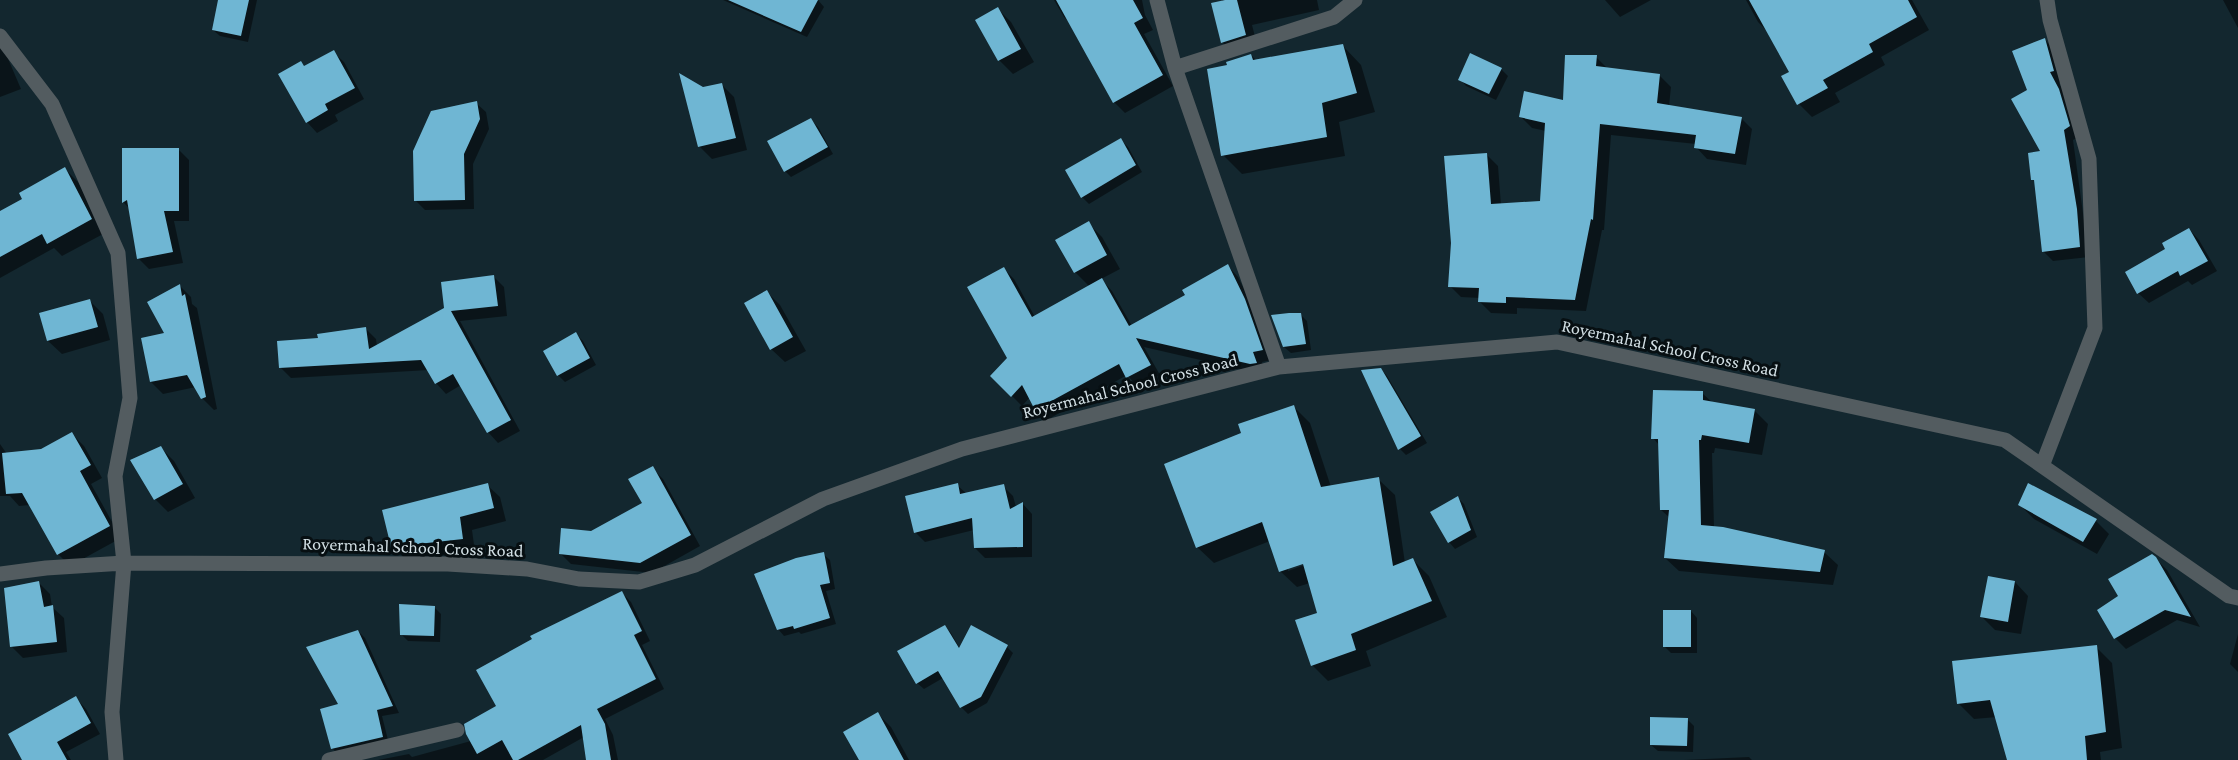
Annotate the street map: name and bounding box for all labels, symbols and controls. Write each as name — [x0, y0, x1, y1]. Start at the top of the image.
street label: Royermahal School Cross Road — [1560, 315, 1781, 381]
street label: Royermahal School Cross Road — [1020, 349, 1240, 422]
street label: Royermahal School Cross Road — [302, 533, 524, 561]

